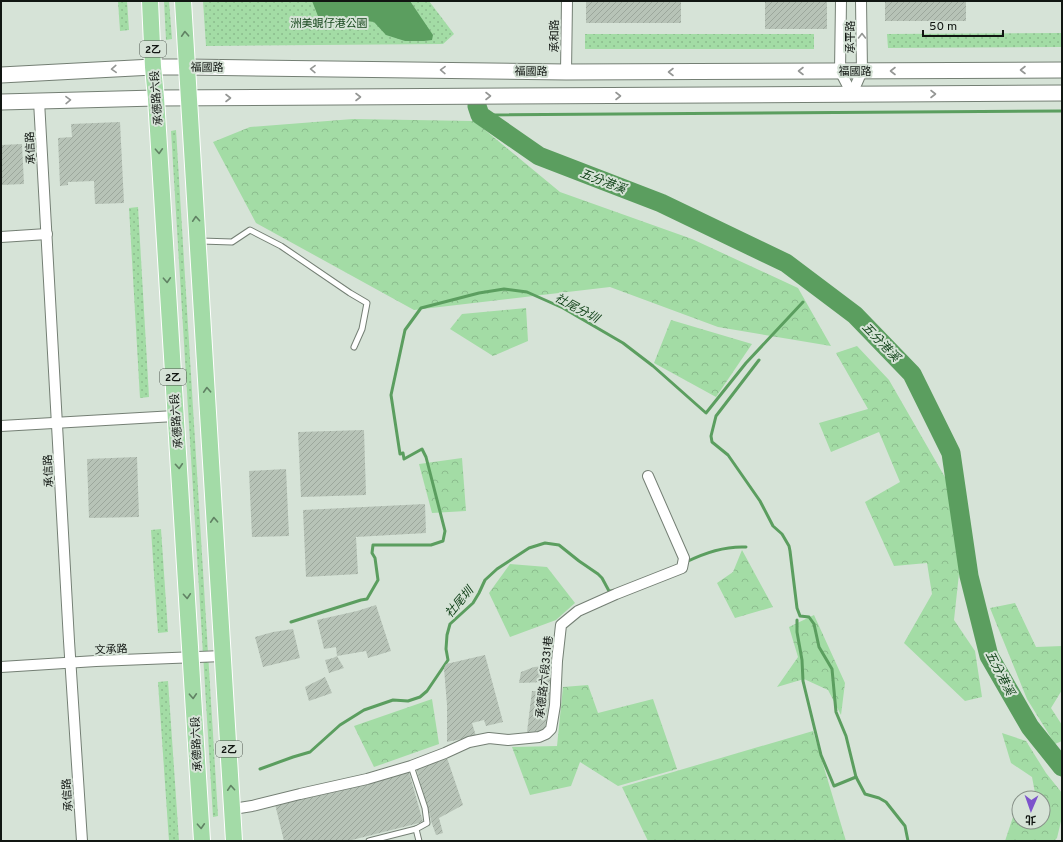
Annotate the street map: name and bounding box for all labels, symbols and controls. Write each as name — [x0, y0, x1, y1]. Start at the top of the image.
scale bar — [923, 12, 1003, 38]
park label: 洲美蜆仔港公園 — [291, 17, 368, 31]
text: 50 m — [929, 19, 957, 35]
street label: 承和路 — [548, 20, 562, 53]
street label: 承平路 — [844, 21, 858, 54]
one-way arrow — [181, 31, 189, 37]
one-way arrow — [858, 33, 866, 39]
road number: 2乙 — [140, 41, 166, 57]
street label: 福國路 — [190, 61, 224, 75]
one-way arrow — [111, 65, 117, 74]
one-way arrow — [310, 65, 316, 73]
street label: 福國路 — [514, 65, 548, 79]
street label: 福國路 — [839, 65, 872, 79]
one-way arrow — [440, 66, 446, 74]
one-way arrow — [1020, 66, 1026, 74]
one-way arrow — [798, 67, 804, 75]
one-way arrow — [890, 67, 896, 75]
one-way arrow — [668, 68, 674, 76]
street label: 承德路六段 — [148, 70, 166, 126]
one-way arrow — [930, 90, 936, 98]
one-way arrow — [485, 92, 491, 100]
one-way arrow — [615, 92, 621, 100]
one-way arrow — [225, 93, 231, 102]
one-way arrow — [355, 93, 361, 101]
one-way arrow — [65, 96, 71, 104]
street label: 承信路 — [23, 131, 39, 165]
one-way arrow — [155, 148, 164, 154]
water label: 五分港溪 — [577, 166, 630, 199]
one-way arrow — [192, 216, 201, 222]
one-way arrow — [163, 277, 172, 283]
water label: 社尾分圳 — [552, 291, 603, 328]
water label: 五分港溪 — [858, 320, 904, 367]
road number: 2乙 — [160, 369, 186, 385]
one-way arrow — [202, 387, 211, 393]
street label: 承德路六段 — [168, 393, 186, 449]
street label: 承信路 — [41, 454, 57, 488]
one-way arrow — [174, 463, 183, 469]
one-way arrow — [210, 517, 219, 523]
water label: 社尾圳 — [442, 582, 479, 622]
one-way arrow — [183, 593, 192, 599]
street label: 承德路六段331巷 — [534, 635, 556, 719]
street label: 文承路 — [94, 642, 128, 658]
water label: 五分港溪 — [981, 648, 1018, 700]
one-way arrow — [189, 693, 198, 699]
street label: 承德路六段 — [189, 716, 205, 772]
road number: 2乙 — [216, 741, 242, 757]
street label: 承信路 — [60, 778, 76, 812]
one-way arrow — [227, 785, 236, 791]
north arrow — [1011, 790, 1051, 830]
text: 北 — [1025, 812, 1036, 826]
one-way arrow — [197, 823, 206, 829]

